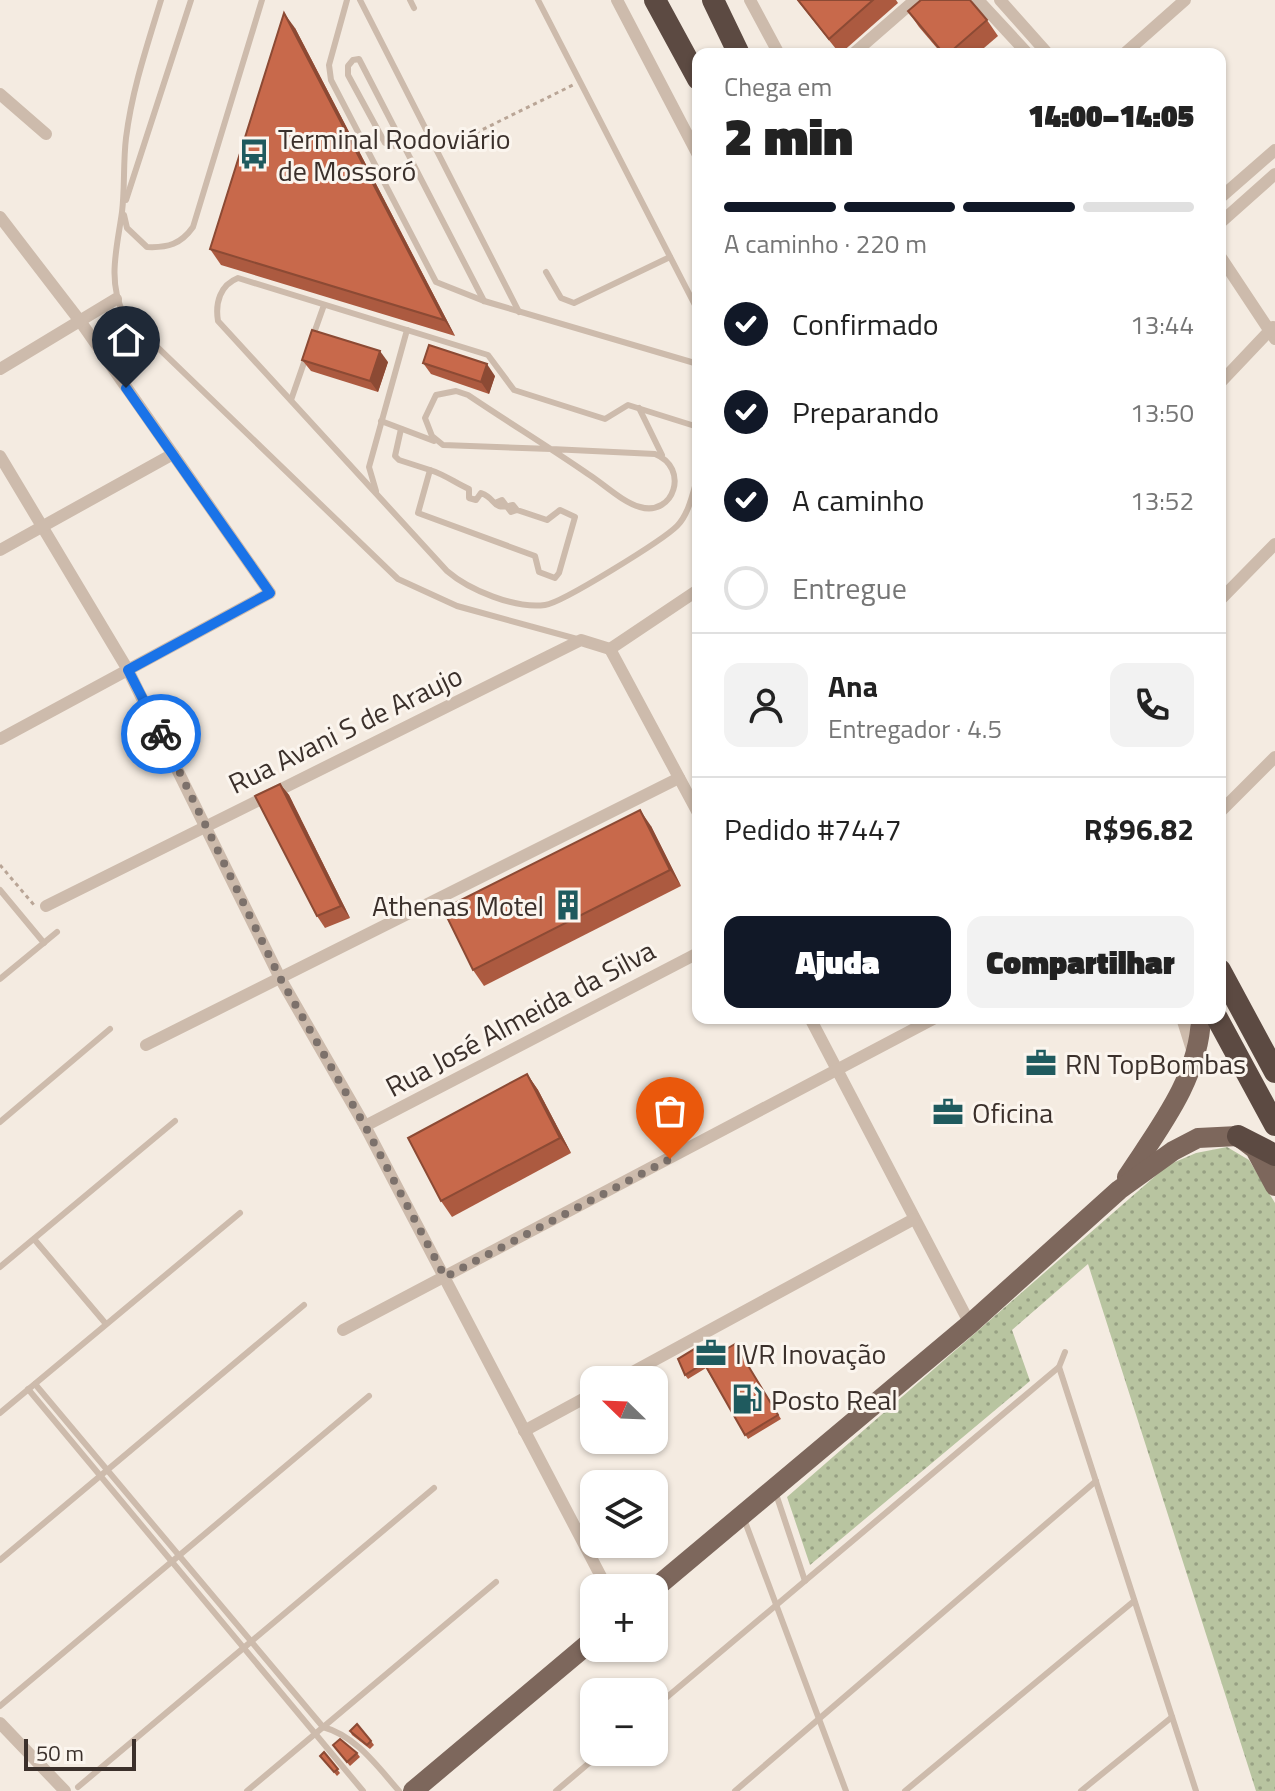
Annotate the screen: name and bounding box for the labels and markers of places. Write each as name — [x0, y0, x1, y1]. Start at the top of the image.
place label: Terminal Rodoviário de Mossoró — [278, 117, 511, 192]
bus stop icon: Terminal Rodoviário de Mossoró — [237, 137, 271, 171]
pin — [92, 306, 160, 388]
place label: Athenas Motel — [372, 884, 544, 927]
building icon: Athenas Motel — [551, 888, 585, 922]
place label: RN TopBombas — [1065, 1042, 1246, 1085]
office icon: RN TopBombas — [1024, 1046, 1058, 1080]
pin — [636, 1077, 704, 1159]
place label: Oficina — [972, 1091, 1053, 1134]
office icon: Oficina — [931, 1095, 965, 1129]
place label: IVR Inovação — [735, 1332, 886, 1375]
office icon: IVR Inovação — [694, 1336, 728, 1370]
place label: Posto Real — [771, 1378, 898, 1421]
fuel station icon: Posto Real — [730, 1382, 764, 1416]

